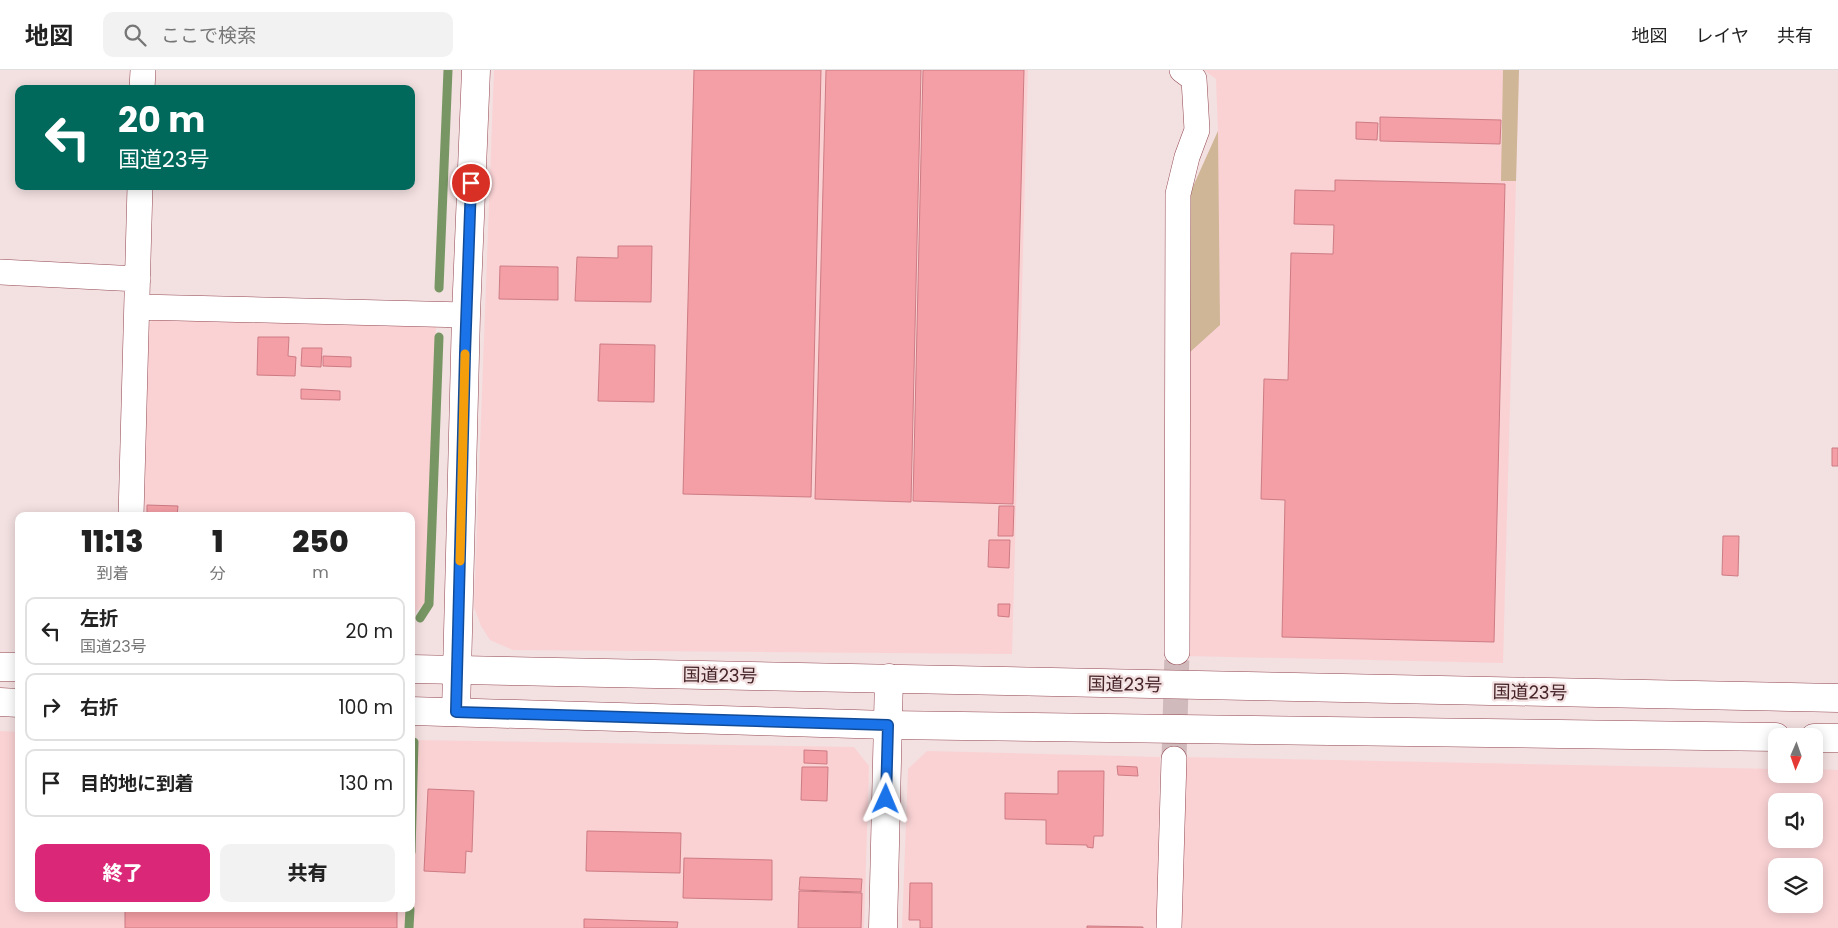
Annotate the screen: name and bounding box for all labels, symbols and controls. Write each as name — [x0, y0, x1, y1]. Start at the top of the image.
search box — [103, 12, 453, 57]
text: 地図 — [25, 19, 73, 52]
icon: search — [121, 21, 149, 49]
text: ここで検索 — [161, 22, 256, 49]
text: 地図 — [1632, 23, 1668, 48]
text: レイヤ — [1696, 23, 1749, 48]
text: 共有 — [1777, 23, 1813, 48]
text: 20 m — [118, 95, 205, 144]
icon: left — [35, 105, 100, 170]
text: 国道23号 — [118, 144, 210, 175]
pin — [450, 162, 492, 204]
icon: arrive — [457, 169, 485, 197]
text: 11:13 — [81, 520, 144, 563]
text: 1 — [212, 520, 224, 563]
text: 250 — [292, 520, 349, 563]
text: m — [312, 561, 329, 584]
text: 到着 — [96, 562, 128, 585]
text: 分 — [210, 562, 226, 585]
text: 左折 — [80, 605, 118, 632]
icon: left — [37, 617, 65, 645]
text: 20 m — [345, 618, 393, 645]
text: 国道23号 — [80, 635, 147, 658]
street label: 国道23号 — [682, 662, 758, 688]
street label: 国道23号 — [1087, 671, 1163, 697]
street label: 国道23号 — [1492, 679, 1568, 705]
icon: right — [37, 693, 65, 721]
text: 右折 — [80, 694, 118, 721]
text: 100 m — [338, 694, 393, 721]
north arrow — [1768, 728, 1822, 782]
map controls — [1768, 728, 1823, 913]
icon: arrive — [37, 769, 65, 797]
text: 目的地に到着 — [80, 770, 194, 797]
text: 130 m — [339, 770, 393, 797]
position arrow — [859, 772, 911, 824]
button: sound — [1768, 793, 1823, 848]
button: 終了 — [35, 844, 210, 902]
button: 共有 — [220, 844, 395, 902]
button: layers — [1768, 858, 1823, 913]

